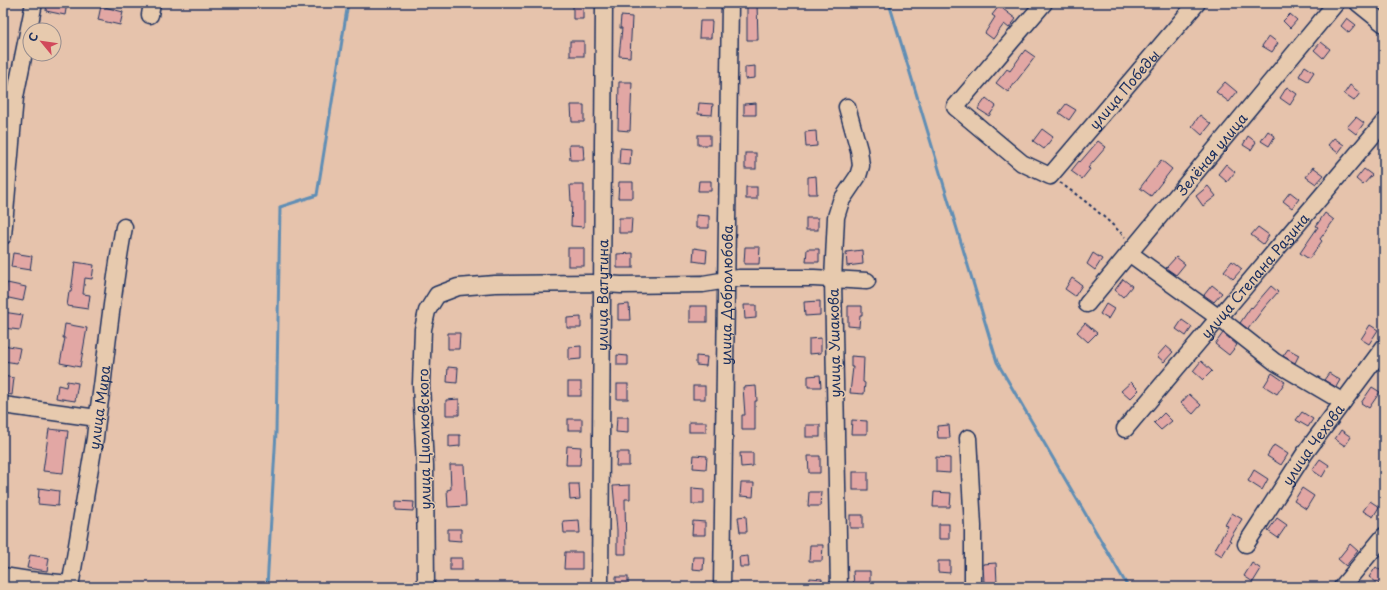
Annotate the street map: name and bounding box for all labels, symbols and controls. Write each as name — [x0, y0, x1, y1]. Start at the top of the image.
north arrow — [22, 22, 62, 62]
text: С — [23, 29, 42, 45]
street label: улица Победы — [1084, 45, 1164, 134]
street label: Зелёная улица — [1171, 108, 1252, 200]
street label: улица Степана Разина — [1195, 208, 1314, 343]
street label: улица Добролюбова — [715, 224, 737, 365]
street label: улица Ватутина — [591, 239, 613, 351]
street label: улица Ушакова — [823, 288, 845, 398]
street label: улица Мира — [83, 364, 115, 451]
street label: улица Циолковского — [412, 368, 436, 510]
street label: улица Чехова — [1276, 399, 1349, 489]

